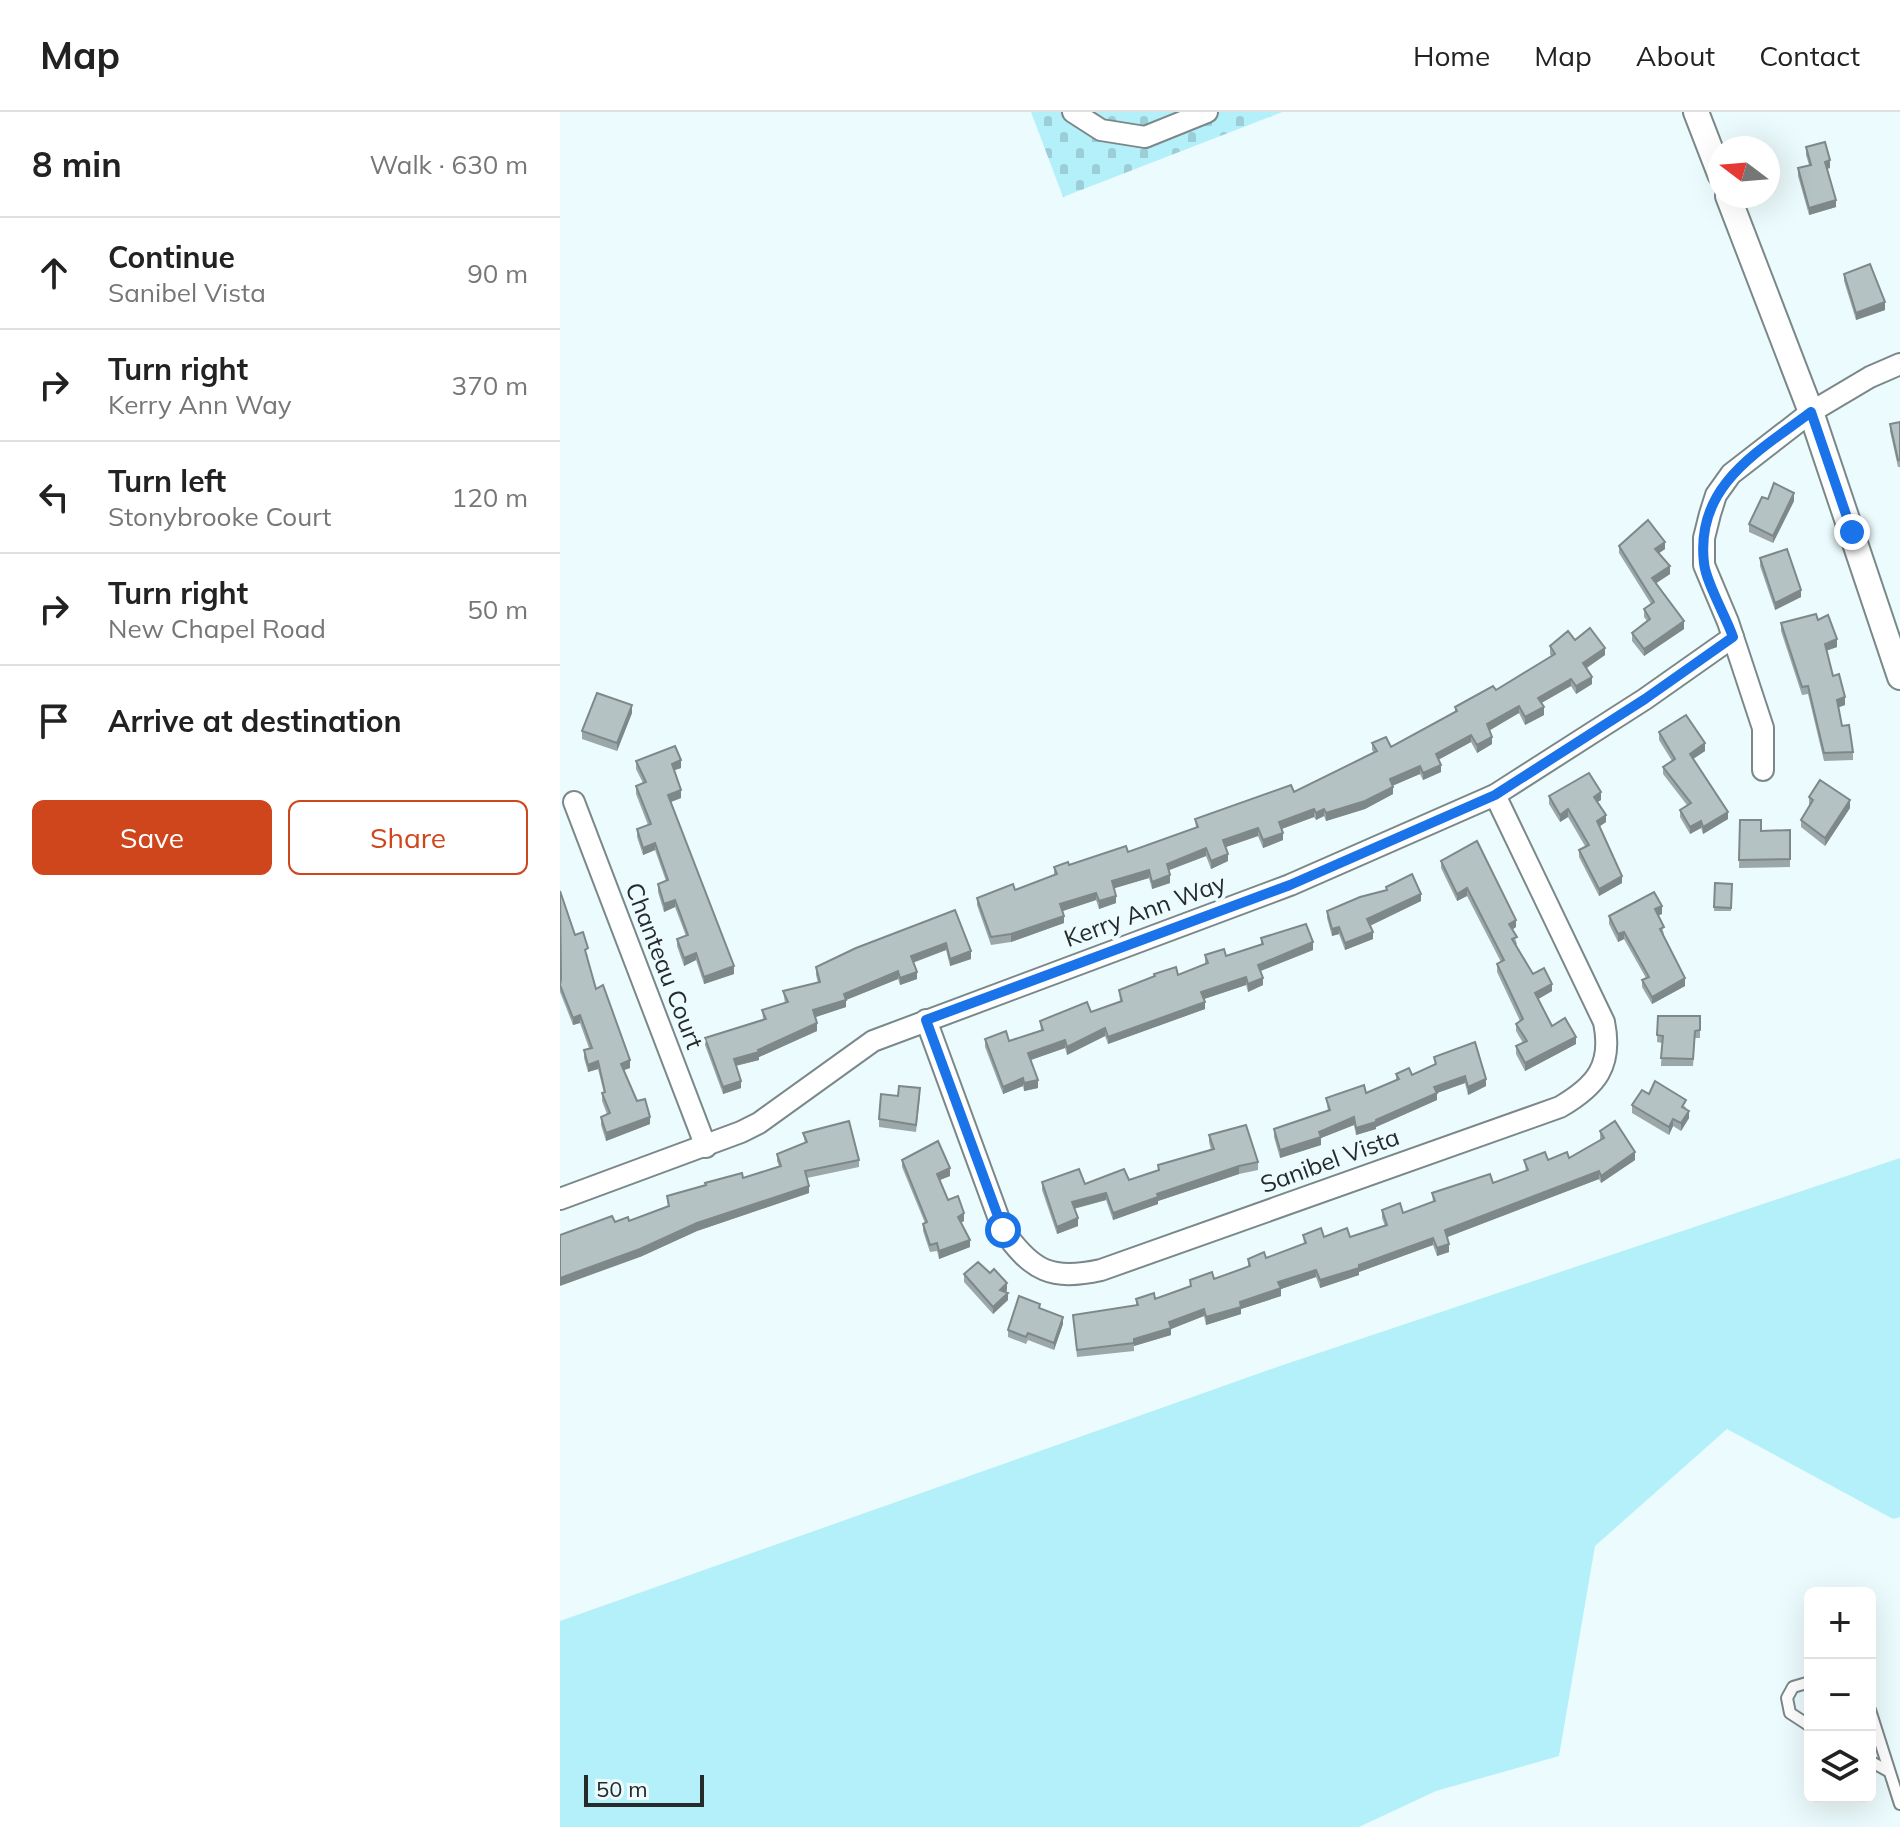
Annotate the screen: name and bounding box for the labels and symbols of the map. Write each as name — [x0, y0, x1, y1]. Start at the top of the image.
north arrow — [1708, 136, 1780, 208]
route end — [1834, 514, 1870, 550]
street label: Kerry Ann Way — [1060, 867, 1230, 953]
street label: Chanteau Court — [619, 878, 710, 1053]
street label: Sanibel Vista — [1256, 1121, 1403, 1199]
route start — [985, 1212, 1021, 1248]
scale bar — [584, 1771, 704, 1807]

